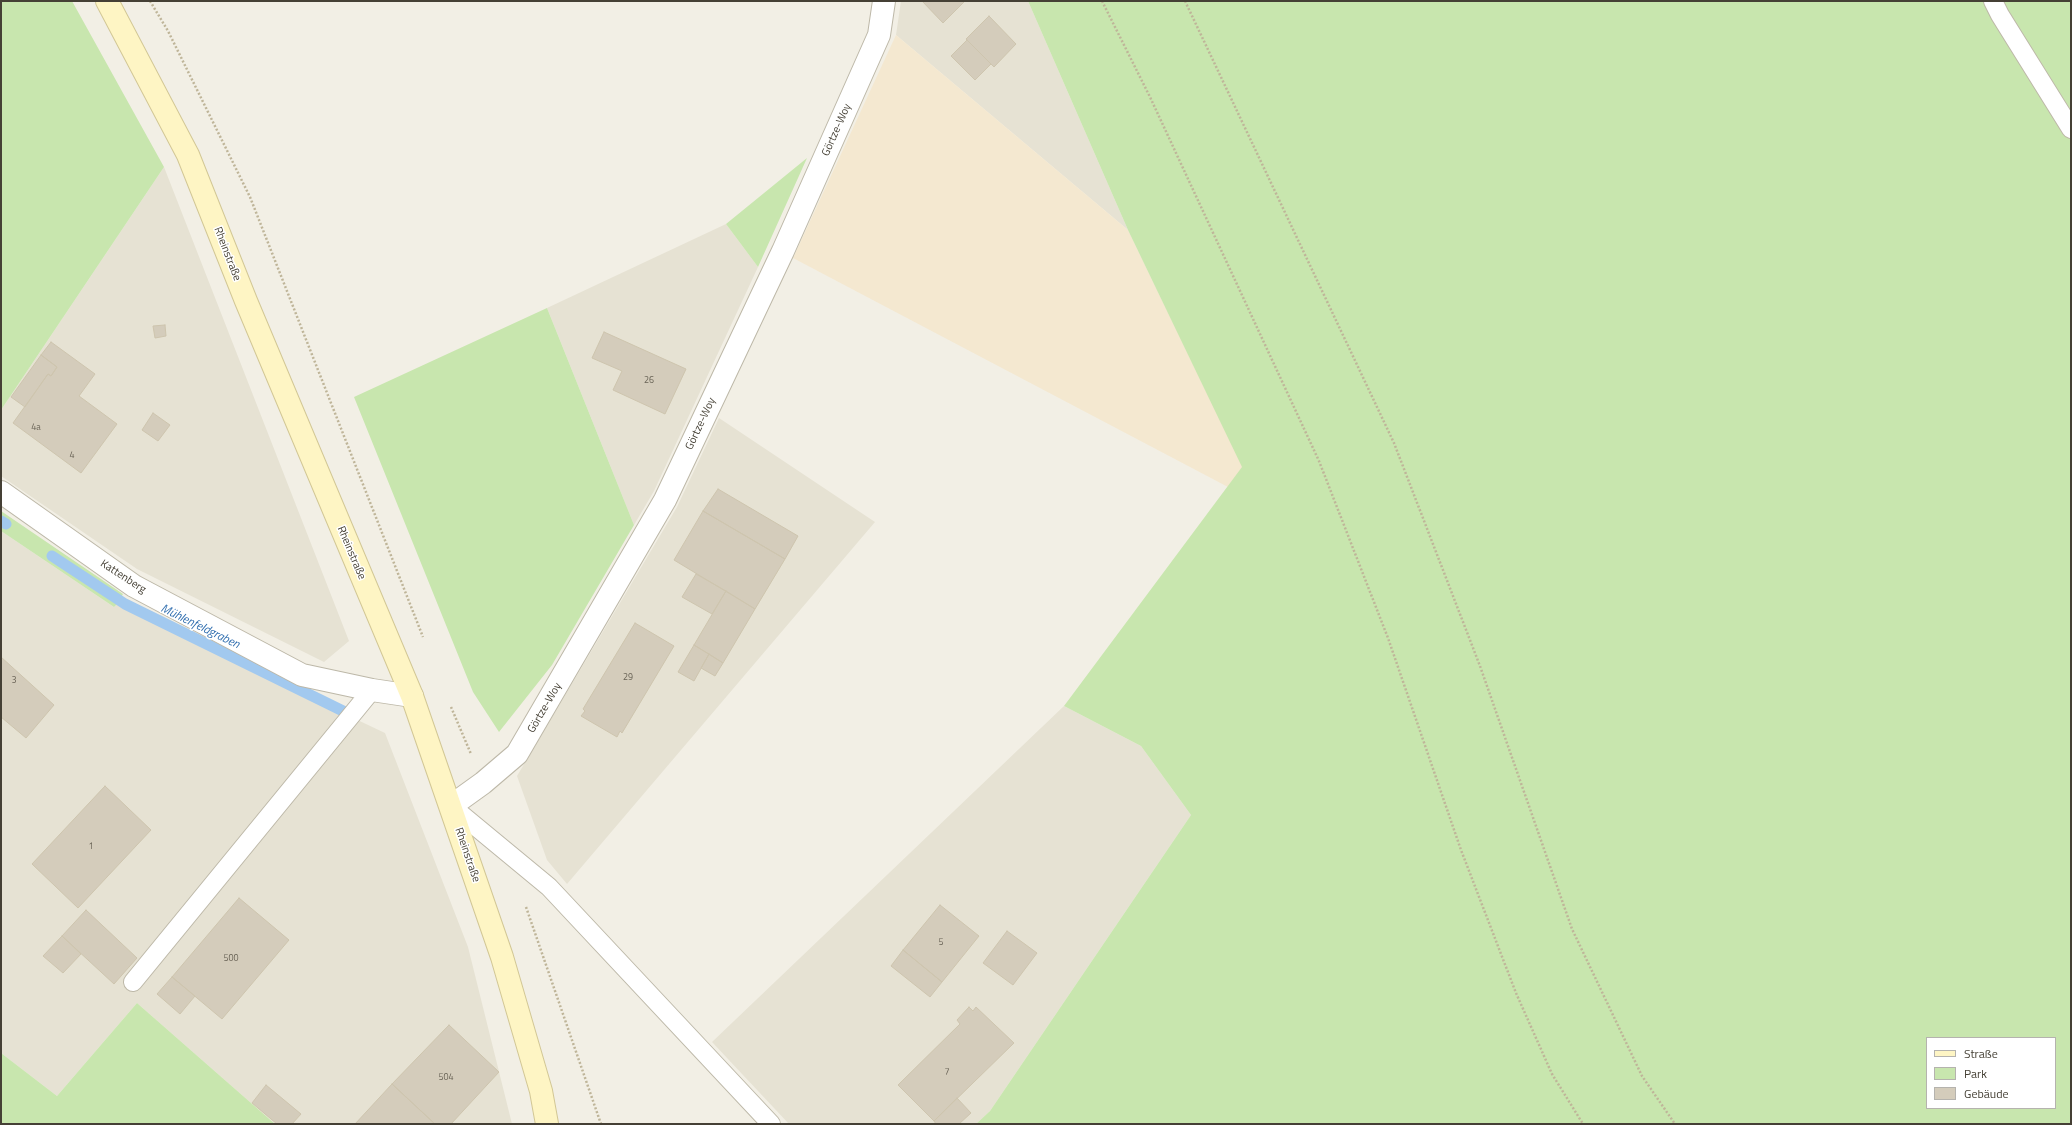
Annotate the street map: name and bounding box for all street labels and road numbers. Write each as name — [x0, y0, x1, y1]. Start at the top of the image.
street label: Görtze-Woy — [820, 102, 854, 158]
street label: Rheinstraße — [211, 225, 243, 283]
street label: Görtze-Woy — [683, 396, 719, 452]
street label: Rheinstraße — [334, 524, 368, 582]
street label: Kattenberg — [98, 557, 148, 597]
street label: Görtze-Woy — [525, 680, 565, 736]
street label: Rheinstraße — [452, 826, 482, 884]

